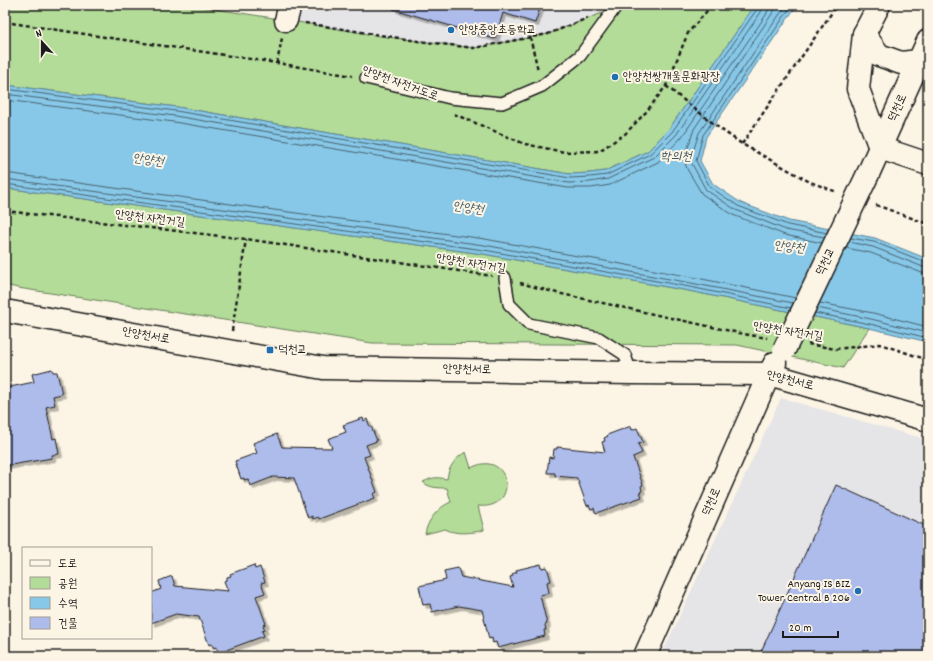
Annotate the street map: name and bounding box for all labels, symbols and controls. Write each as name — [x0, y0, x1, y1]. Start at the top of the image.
north arrow — [22, 22, 62, 62]
place label: 안양중앙초등학교 — [459, 22, 536, 39]
marker: 안양중앙초등학교 — [446, 25, 456, 35]
text: N — [34, 26, 45, 43]
street label: 안양천 자전거도로 — [360, 62, 440, 106]
place label: 안양천쌍개울문화광장 — [623, 69, 720, 86]
marker: 안양천쌍개울문화광장 — [610, 72, 620, 82]
street label: 덕천로 — [884, 91, 912, 125]
water label: 학의천 — [660, 148, 693, 167]
water label: 안양천 — [131, 149, 166, 173]
water label: 안양천 — [451, 197, 486, 221]
street label: 안양천 자전거길 — [114, 206, 186, 232]
water label: 안양천 — [772, 237, 807, 259]
street label: 덕천교 — [812, 245, 840, 279]
street label: 안양천 자전거길 — [435, 250, 507, 278]
street label: 안양천 자전거길 — [752, 318, 824, 346]
street label: 안양천서로 — [121, 323, 171, 349]
place label: 덕천교 — [278, 342, 307, 359]
marker: 덕천교 — [265, 345, 275, 355]
street label: 안양천서로 — [443, 361, 491, 379]
street label: 안양천서로 — [765, 367, 815, 395]
street label: 덕천로 — [698, 485, 726, 519]
legend — [22, 547, 152, 639]
text: 도로 — [58, 556, 77, 573]
text: 공원 — [58, 576, 77, 593]
place label: Anyang IS BIZ Tower Central B 206 — [758, 576, 851, 607]
marker: Anyang IS BIZ Tower Central B 206 — [853, 586, 863, 596]
text: 수역 — [58, 596, 78, 613]
scale bar — [783, 613, 838, 639]
text: 건물 — [58, 616, 78, 633]
text: 20 m — [789, 620, 812, 637]

